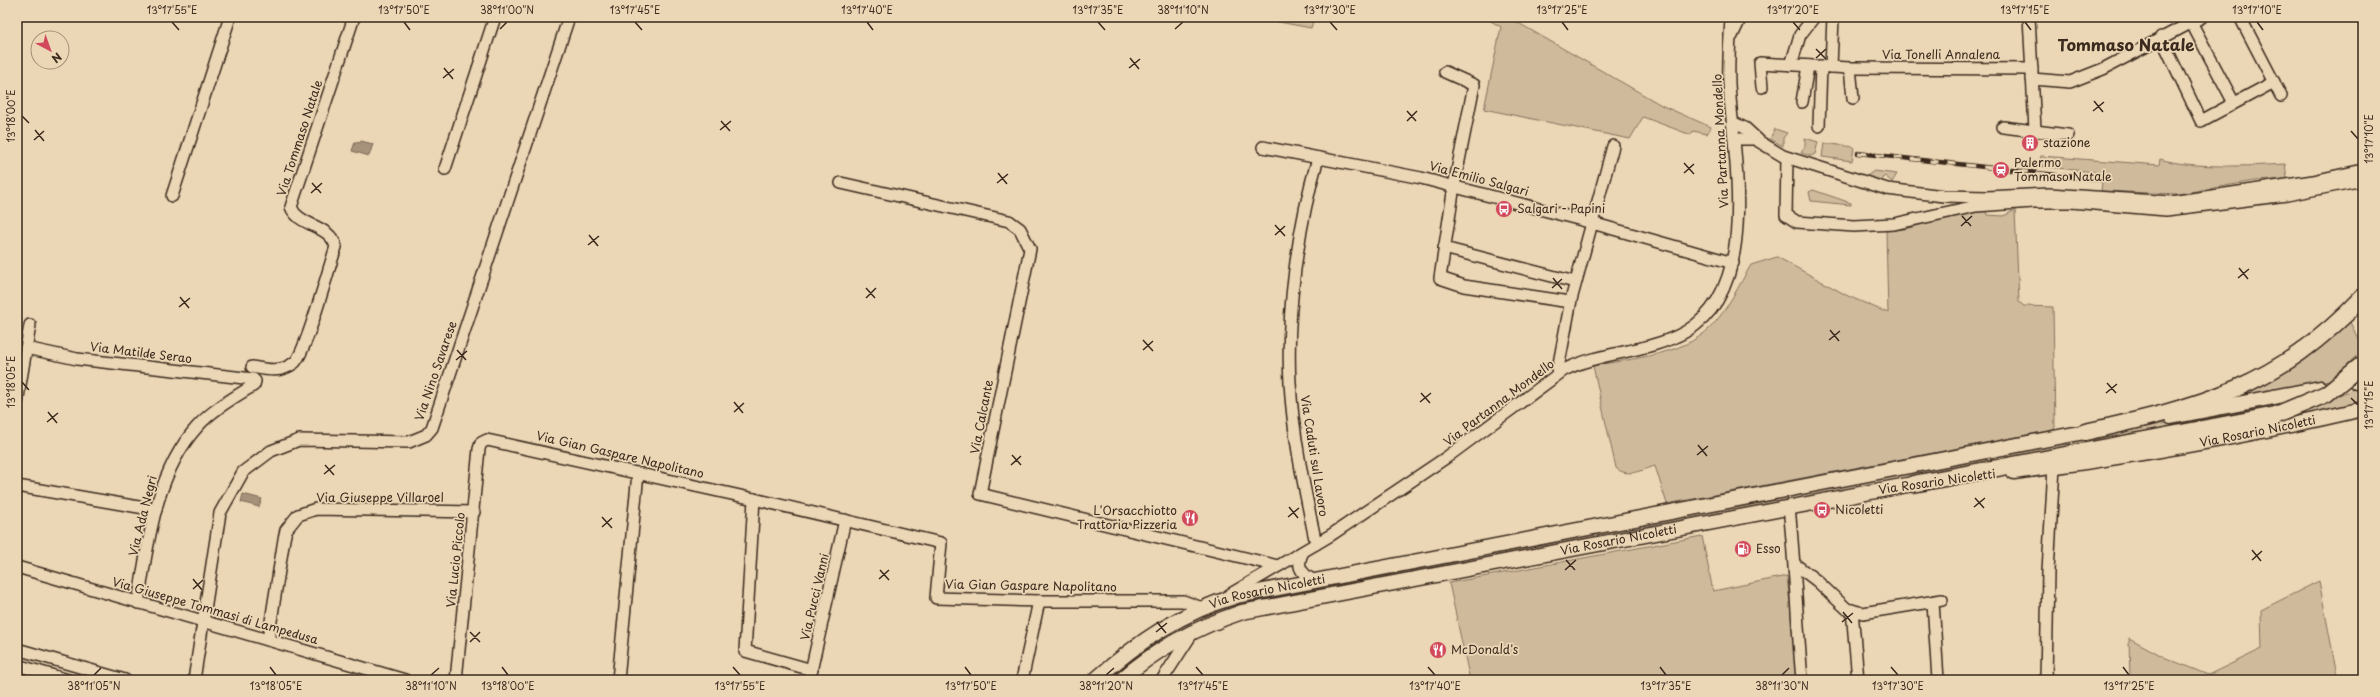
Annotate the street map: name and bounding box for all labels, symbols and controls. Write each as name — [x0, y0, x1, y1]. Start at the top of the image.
text: 13°17'55"E — [147, 2, 197, 17]
text: 13°17'50"E — [378, 2, 430, 17]
text: 38°11'00"N — [480, 2, 534, 17]
text: 13°17'45"E — [610, 2, 660, 17]
text: 13°17'40"E — [841, 2, 893, 17]
text: 13°17'35"E — [1073, 2, 1123, 17]
text: 38°11'10"N — [1157, 2, 1209, 17]
text: 13°17'30"E — [1304, 2, 1356, 17]
text: 13°17'25"E — [1536, 2, 1588, 17]
text: 13°17'20"E — [1767, 2, 1819, 17]
text: 13°17'15"E — [2001, 2, 2049, 17]
text: 13°17'10"E — [2232, 2, 2282, 17]
north arrow — [30, 30, 70, 70]
district label: Tommaso Natale — [2058, 32, 2194, 56]
street label: Via Tonelli Annalena — [1882, 45, 2001, 63]
text: N — [48, 49, 66, 67]
street label: Via Partanna Mondello — [1707, 73, 1733, 209]
street label: Via Tommaso Natale — [272, 77, 326, 198]
text: 13°18'00"E — [3, 89, 18, 143]
text: 13°17'10"E — [2361, 114, 2376, 164]
building icon: stazione — [2020, 133, 2040, 153]
place label: stazione — [2043, 133, 2091, 151]
place label: Palermo Tommaso Natale — [2014, 153, 2112, 185]
street label: Via Emilio Salgari — [1427, 156, 1531, 200]
station icon: Palermo Tommaso Natale — [1991, 160, 2011, 180]
bus stop icon: Salgari - Papini — [1494, 199, 1514, 219]
place label: Salgari - Papini — [1517, 199, 1605, 217]
street label: Via Nino Savarese — [409, 318, 461, 423]
street label: Via Matilde Serao — [89, 337, 193, 367]
street label: Via Partanna Mondello — [1439, 354, 1558, 450]
text: 13°18'05"E — [3, 356, 18, 408]
street label: Via Calcante — [965, 378, 997, 455]
text: 13°17'15"E — [2361, 381, 2376, 429]
street label: Via Caduti sul Lavoro — [1296, 394, 1334, 518]
street label: Via Rosario Nicoletti — [2198, 410, 2317, 451]
street label: Via Gian Gaspare Napolitano — [535, 426, 706, 482]
street label: Via Rosario Nicoletti — [1877, 464, 1997, 498]
street label: Via Ada Negri — [123, 474, 161, 558]
street label: Via Giuseppe Villaroel — [316, 488, 444, 506]
bus stop icon: Nicoletti — [1812, 500, 1832, 520]
place label: Nicoletti — [1835, 500, 1883, 518]
place label: L'Orsacchiotto Trattoria Pizzeria — [1077, 501, 1177, 533]
restaurant icon: L'Orsacchiotto Trattoria Pizzeria — [1180, 508, 1200, 528]
street label: Via Lucio Piccolo — [441, 511, 469, 609]
street label: Via Rosario Nicoletti — [1559, 519, 1678, 559]
fuel station icon: Esso — [1733, 539, 1753, 559]
place label: Esso — [1756, 539, 1781, 557]
street label: Via Pucci Vanni — [795, 551, 833, 642]
street label: Via Rosario Nicoletti — [1206, 569, 1327, 613]
street label: Via Giuseppe Tommasi di Lampedusa — [110, 572, 321, 648]
street label: Via Gian Gaspare Napolitano — [945, 575, 1117, 596]
restaurant icon: McDonald's — [1428, 640, 1448, 660]
place label: McDonald's — [1451, 640, 1519, 658]
text: 38°11'05"N — [67, 678, 121, 693]
text: 13°18'05"E — [250, 678, 302, 693]
text: 38°11'10"N — [405, 678, 457, 693]
text: 13°18'00"E — [481, 678, 535, 693]
text: 13°17'55"E — [715, 678, 765, 693]
text: 13°17'50"E — [945, 678, 997, 693]
text: 38°11'20"N — [1079, 678, 1133, 693]
text: 13°17'45"E — [1178, 678, 1228, 693]
text: 13°17'40"E — [1409, 678, 1461, 693]
text: 13°17'35"E — [1641, 678, 1691, 693]
text: 38°11'30"N — [1755, 678, 1809, 693]
text: 13°17'30"E — [1872, 678, 1924, 693]
text: 13°17'25"E — [2103, 678, 2155, 693]

